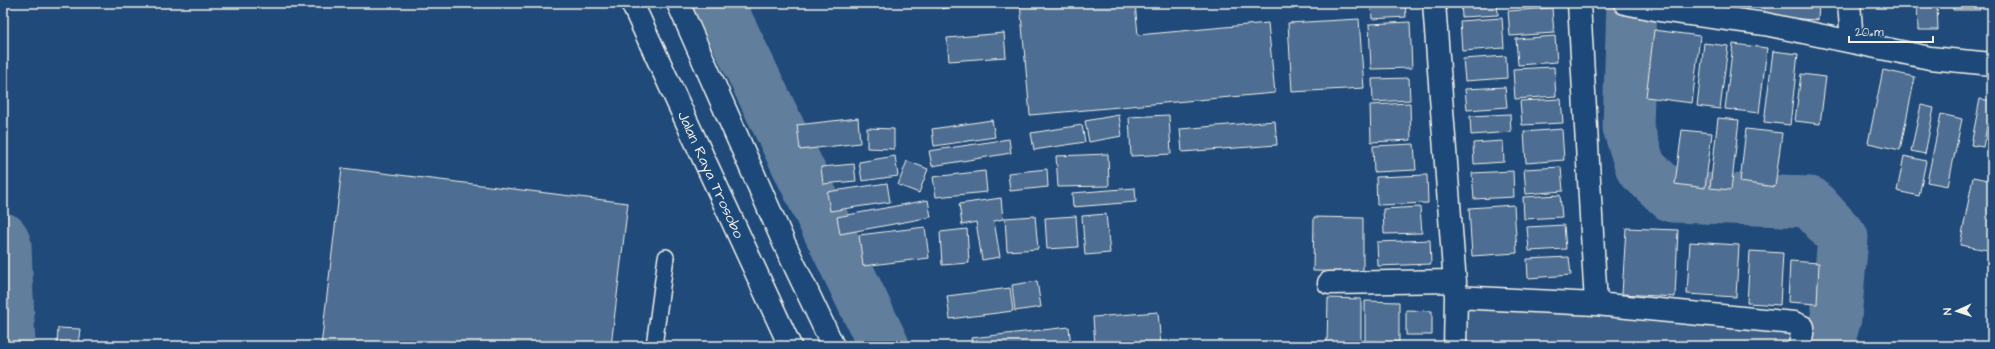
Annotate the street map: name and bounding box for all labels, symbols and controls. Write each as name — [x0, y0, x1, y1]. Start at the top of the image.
scale bar — [1849, 18, 1933, 44]
text: 20 m — [1855, 24, 1884, 41]
street label: Jalan Raya Trosobo — [673, 107, 750, 242]
north arrow — [1937, 291, 1977, 331]
text: N — [1940, 308, 1955, 315]

